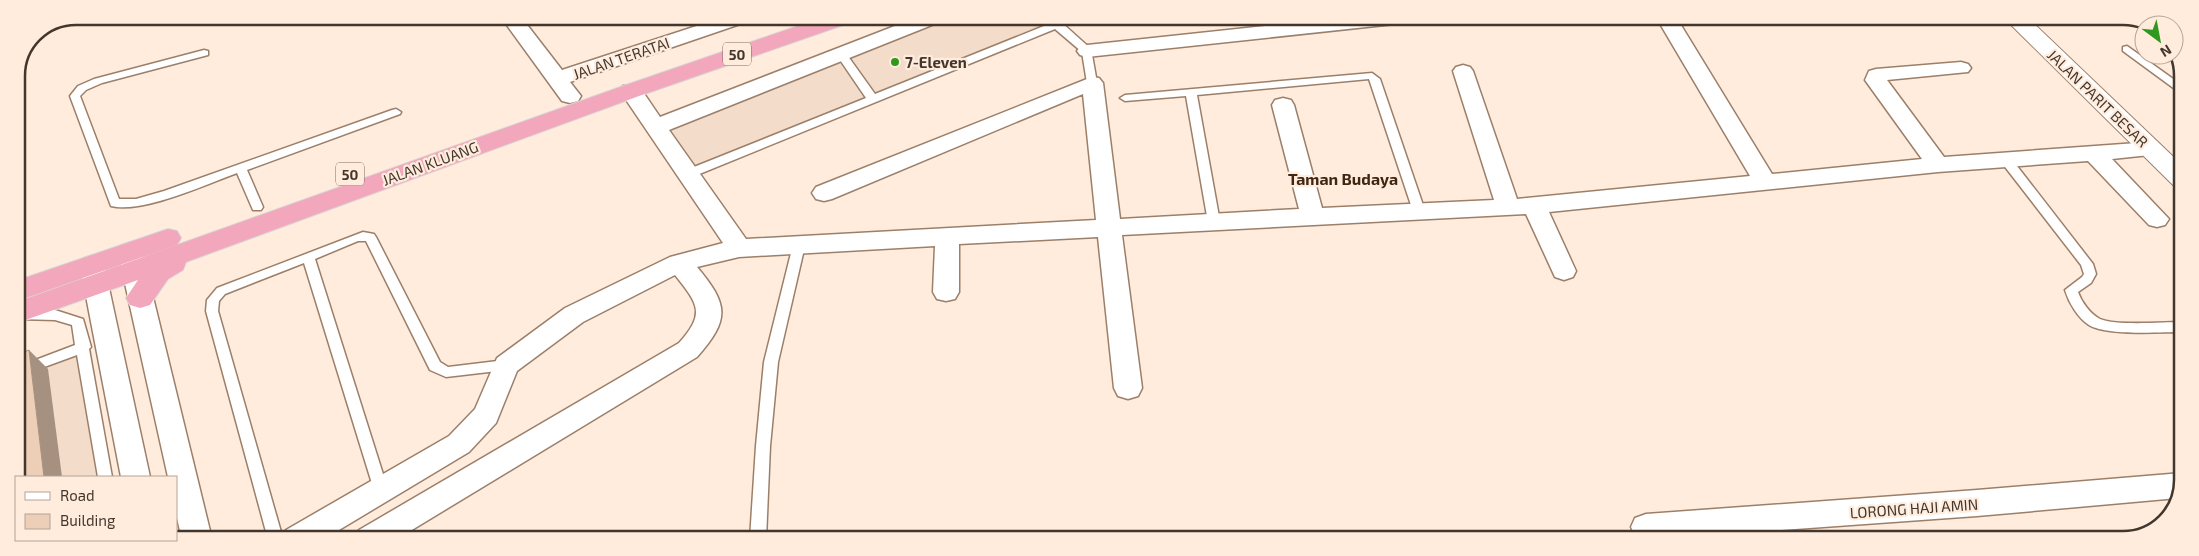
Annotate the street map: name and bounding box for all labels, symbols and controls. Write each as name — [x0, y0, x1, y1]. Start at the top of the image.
north arrow — [2134, 15, 2184, 65]
street label: JALAN TERATAI — [570, 33, 672, 83]
road number: 50 — [723, 42, 751, 66]
text: N — [2157, 42, 2175, 61]
street label: JALAN PARIT BESAR — [2044, 45, 2152, 151]
place label: 7-Eleven — [905, 53, 967, 71]
marker: 7-Eleven — [889, 56, 901, 68]
street label: JALAN KLUANG — [379, 137, 481, 189]
road number: 50 — [336, 162, 364, 185]
district label: Taman Budaya — [1288, 169, 1398, 189]
legend — [15, 476, 178, 541]
text: Road — [60, 486, 95, 504]
street label: LORONG HAJI AMIN — [1849, 495, 1979, 521]
text: Building — [60, 511, 116, 529]

